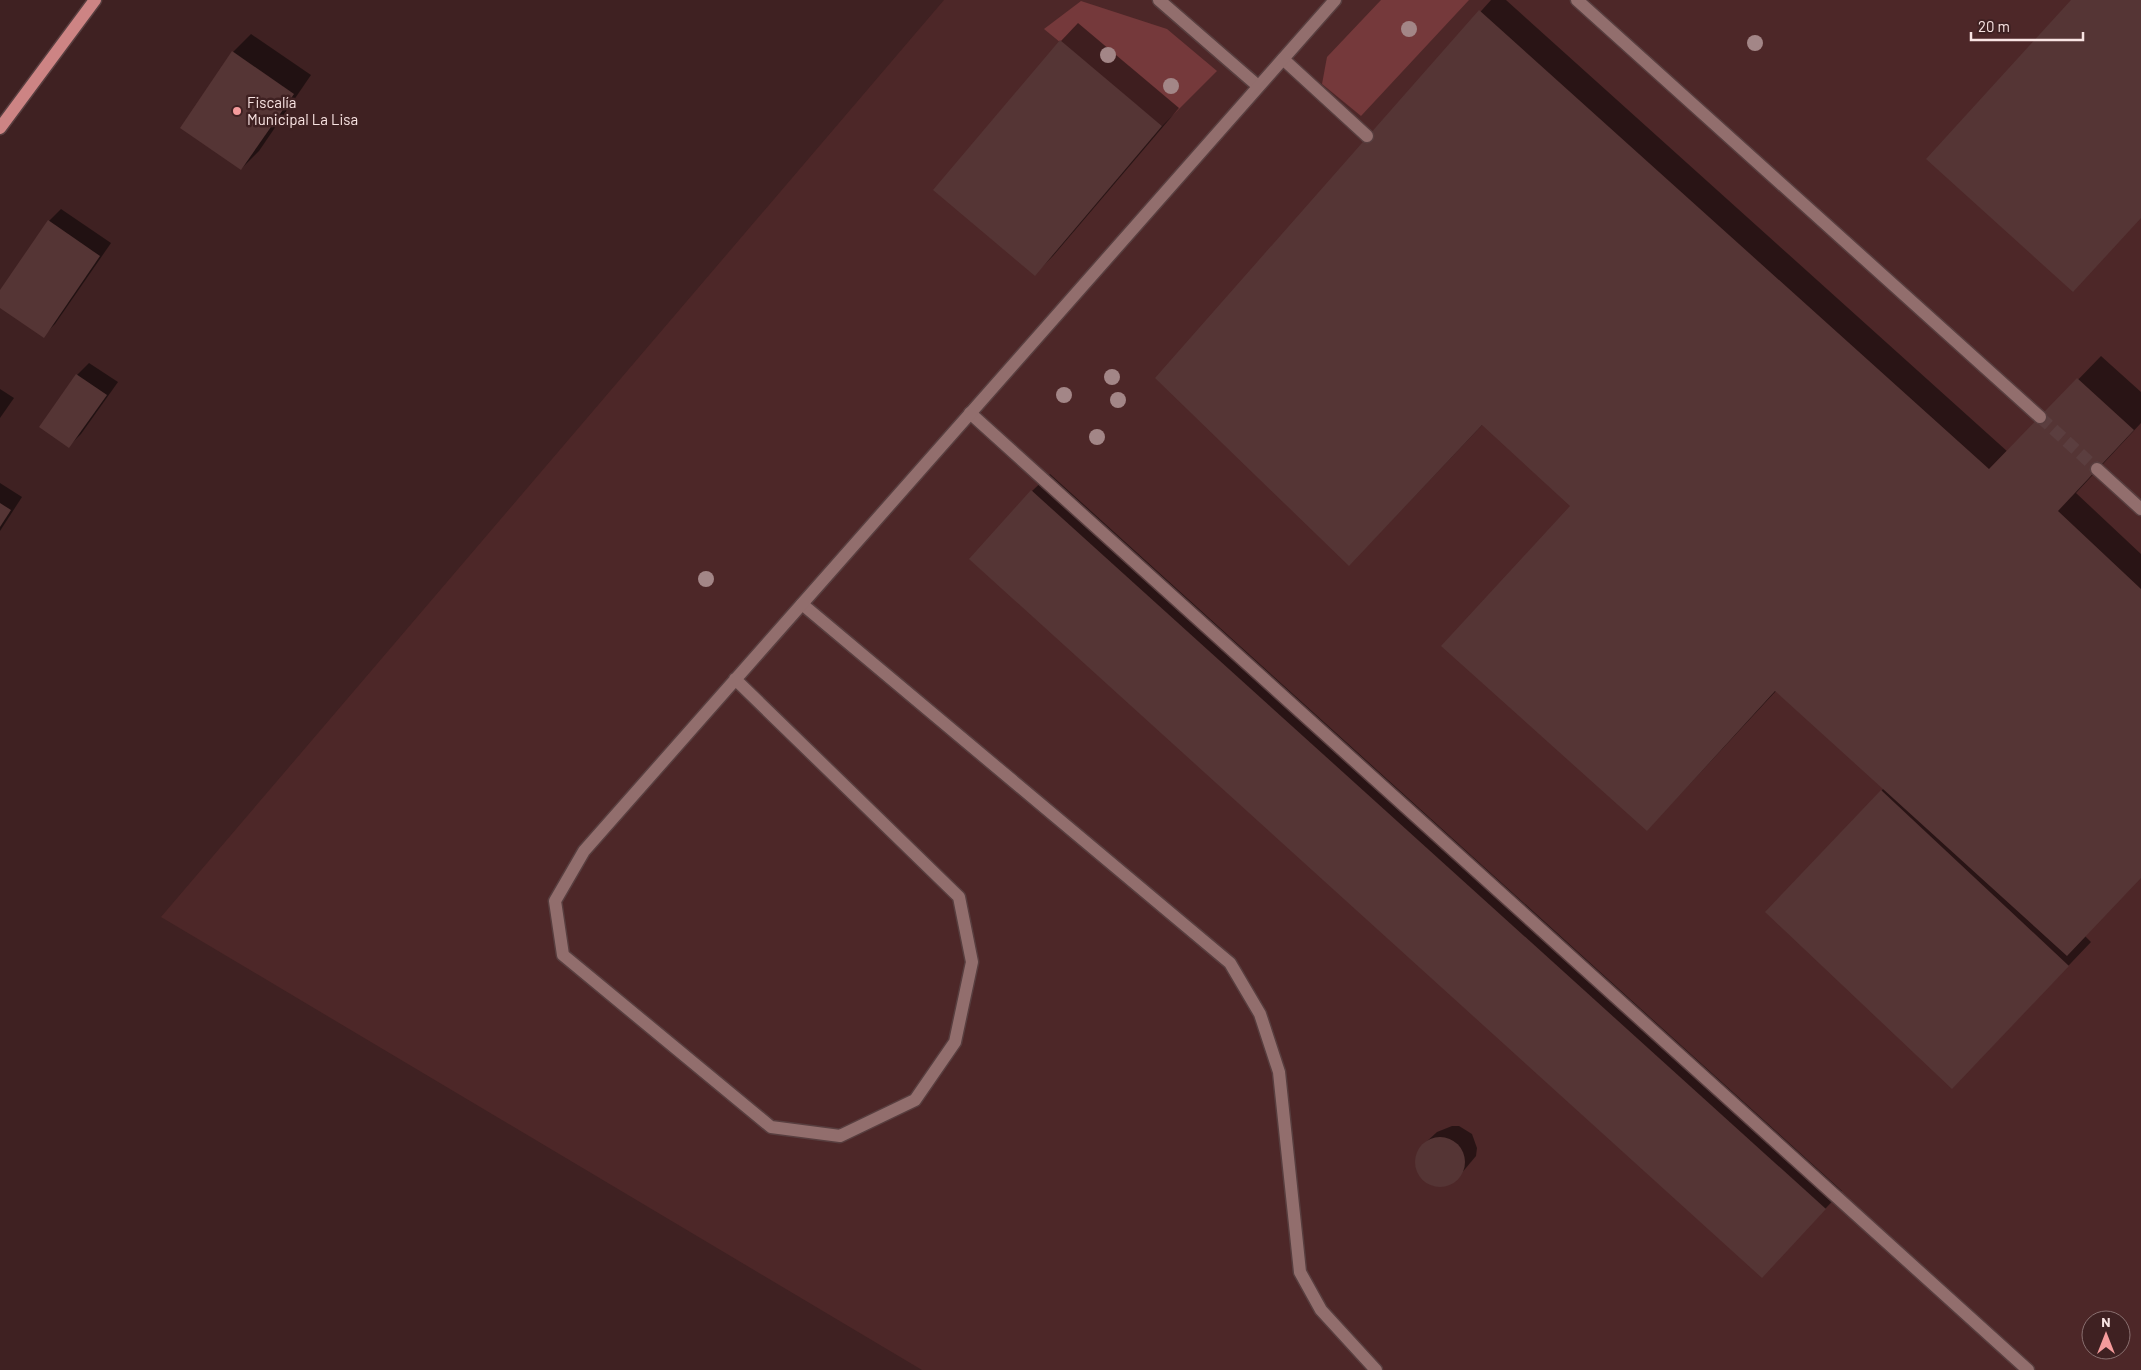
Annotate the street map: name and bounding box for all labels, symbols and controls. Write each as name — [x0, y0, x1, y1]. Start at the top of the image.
scale bar — [1971, 10, 2084, 42]
text: 20 m — [1978, 17, 2010, 35]
place label: Fiscalía Municipal La Lisa — [247, 93, 358, 128]
marker: Fiscalía Municipal La Lisa — [231, 105, 243, 117]
north arrow — [2081, 1310, 2131, 1360]
text: N — [2101, 1313, 2111, 1330]

